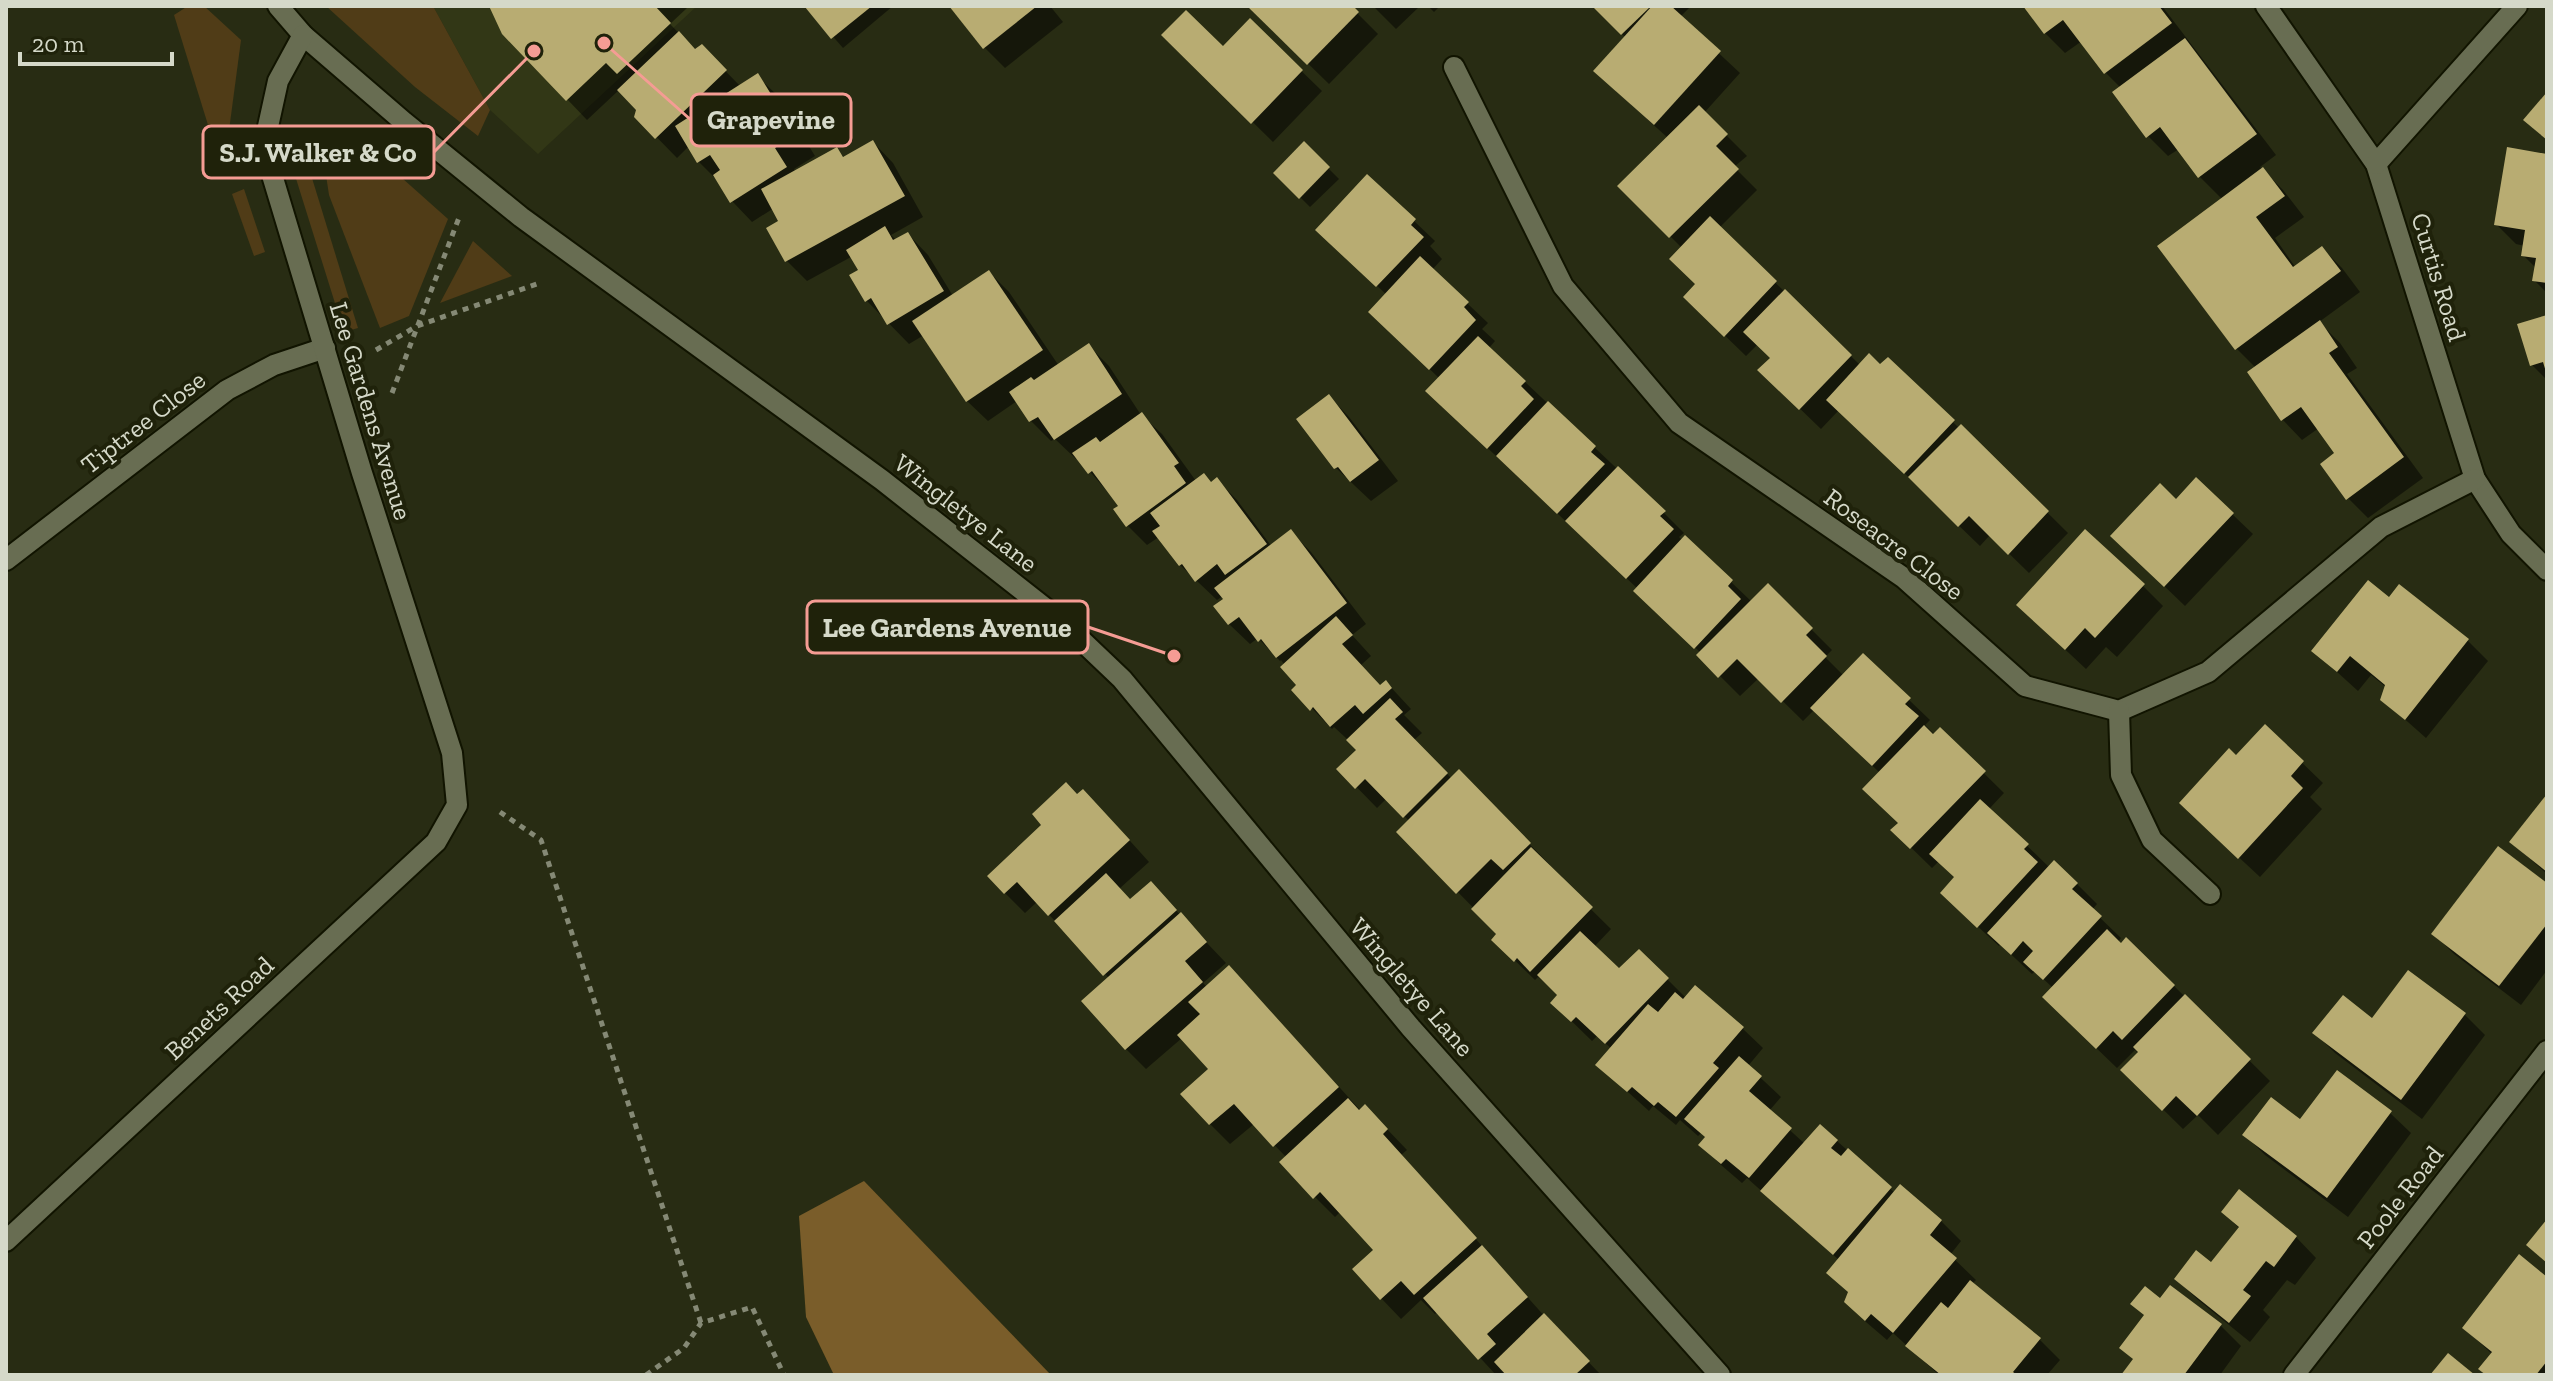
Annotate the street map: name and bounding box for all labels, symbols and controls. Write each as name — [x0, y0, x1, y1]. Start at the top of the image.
scale bar — [20, 16, 172, 66]
text: 20 m — [32, 29, 85, 58]
callout: Grapevine — [691, 94, 851, 146]
text: Grapevine — [707, 103, 835, 136]
callout: S.J. Walker & Co — [203, 126, 434, 178]
text: S.J. Walker & Co — [219, 136, 417, 169]
street label: Curtis Road — [2404, 209, 2474, 345]
street label: Lee Gardens Avenue — [323, 298, 419, 524]
street label: Tiptree Close — [74, 363, 212, 481]
street label: Wingletye Lane — [888, 447, 1044, 579]
street label: Roseacre Close — [1818, 481, 1970, 607]
callout: Lee Gardens Avenue — [807, 601, 1088, 653]
text: Lee Gardens Avenue — [822, 611, 1072, 644]
street label: Wingletye Lane — [1343, 911, 1481, 1063]
street label: Benets Road — [158, 949, 280, 1067]
street label: Poole Road — [2350, 1139, 2450, 1255]

